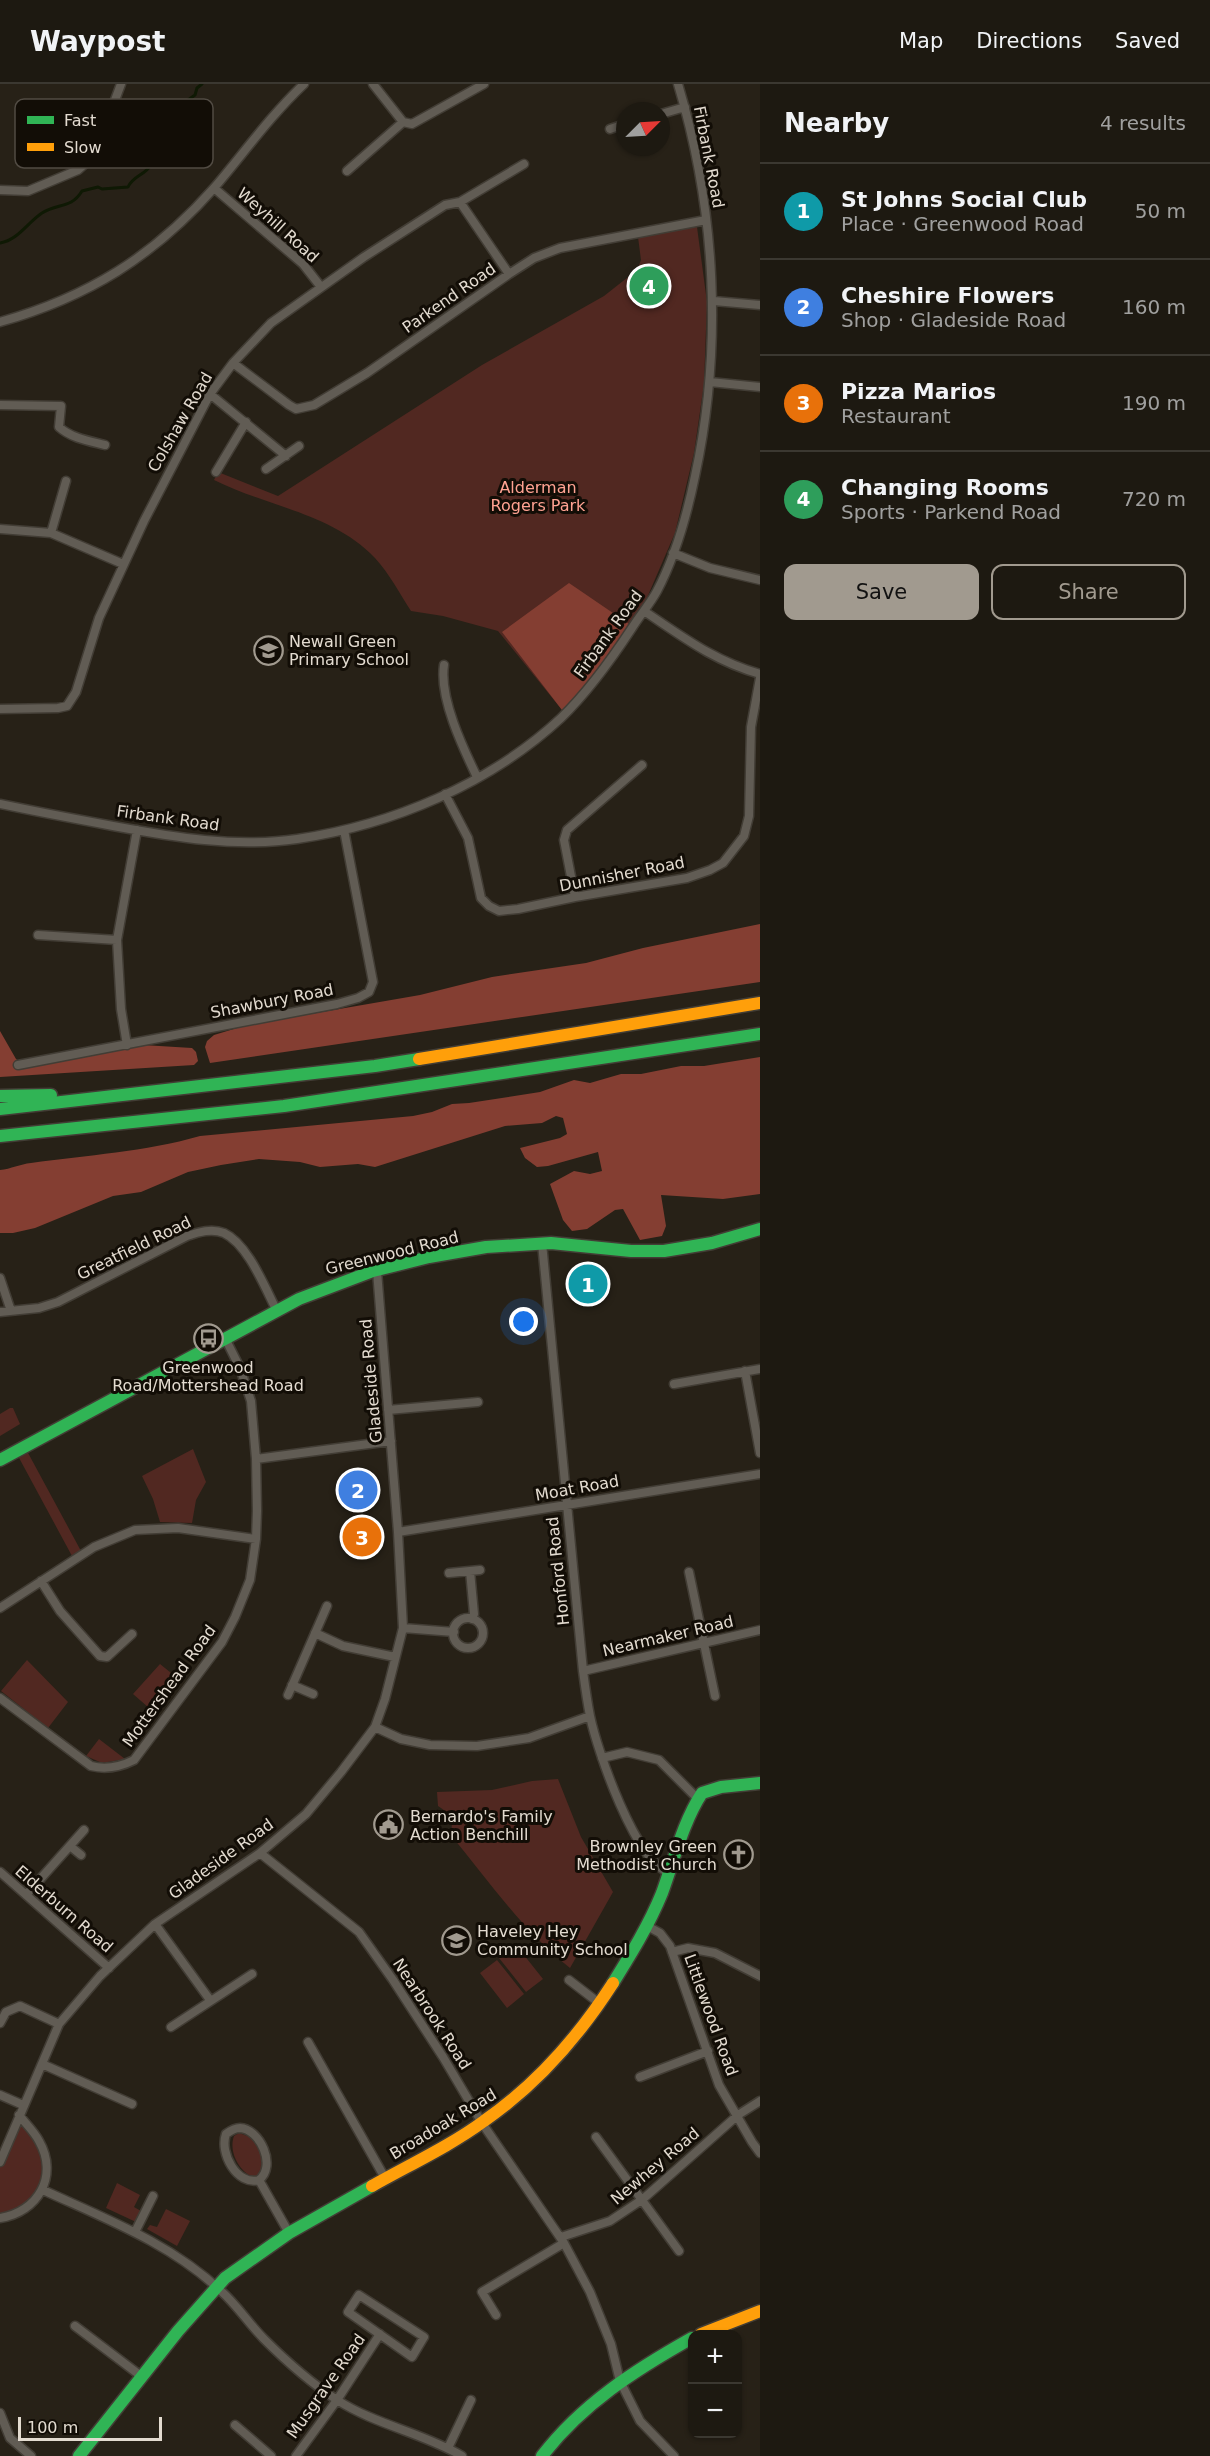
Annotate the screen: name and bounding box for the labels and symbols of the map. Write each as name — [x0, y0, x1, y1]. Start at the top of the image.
legend — [15, 99, 213, 168]
north arrow — [616, 102, 670, 156]
street label: Firbank Road — [690, 104, 728, 210]
text: Fast — [64, 111, 96, 130]
text: Slow — [64, 138, 101, 157]
street label: Weyhill Road — [233, 184, 323, 266]
street label: Parkend Road — [399, 259, 499, 337]
pin: 4 — [630, 264, 668, 308]
street label: Colshaw Road — [144, 369, 216, 475]
park label: Alderman Rogers Park — [491, 478, 586, 515]
street label: Firbank Road — [570, 586, 646, 682]
place label: Newall Green Primary School — [289, 632, 409, 669]
school or university icon: Newall Green Primary School — [252, 634, 284, 666]
street label: Firbank Road — [115, 801, 221, 835]
street label: Dunnisher Road — [558, 853, 686, 895]
street label: Shawbury Road — [209, 980, 335, 1022]
street label: Greatfield Road — [74, 1212, 194, 1284]
street label: Greenwood Road — [323, 1227, 461, 1279]
pin: 1 — [568, 1262, 608, 1306]
your location — [509, 1307, 538, 1336]
street label: Gladeside Road — [356, 1318, 386, 1444]
bus stop icon: Greenwood Road/Mottershead Road — [192, 1323, 224, 1355]
place label: Greenwood Road/Mottershead Road — [112, 1358, 304, 1395]
pin: 2 — [338, 1468, 378, 1512]
street label: Moat Road — [534, 1471, 620, 1505]
pin: 3 — [342, 1514, 382, 1560]
street label: Honford Road — [543, 1516, 573, 1626]
street label: Nearmaker Road — [601, 1612, 735, 1660]
street label: Mottershead Road — [118, 1621, 220, 1751]
place label: Bernardo's Family Action Benchill — [410, 1807, 553, 1844]
public building icon: Bernardo's Family Action Benchill — [373, 1809, 405, 1841]
street label: Gladeside Road — [165, 1815, 277, 1903]
place label: Brownley Green Methodist Church — [576, 1837, 717, 1874]
church icon: Brownley Green Methodist Church — [722, 1839, 754, 1871]
street label: Elderburn Road — [11, 1861, 117, 1957]
place label: Haveley Hey Community School — [477, 1922, 628, 1959]
school or university icon: Haveley Hey Community School — [440, 1924, 472, 1956]
street label: Littlewood Road — [680, 1951, 742, 2079]
street label: Nearbrook Road — [389, 1955, 475, 2073]
street label: Broadoak Road — [386, 2085, 500, 2163]
street label: Newhey Road — [607, 2123, 703, 2209]
street label: Musgrave Road — [283, 2330, 369, 2442]
scale bar — [18, 2414, 162, 2442]

